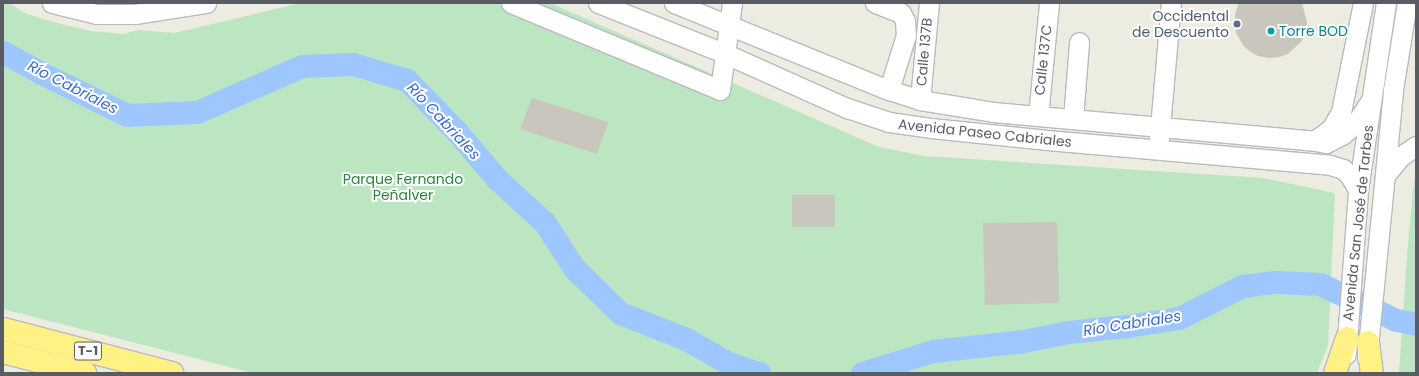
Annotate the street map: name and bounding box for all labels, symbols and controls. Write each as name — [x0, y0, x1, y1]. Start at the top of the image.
place label: Occidental de Descuento — [1132, 8, 1229, 40]
street label: Calle 137B — [913, 17, 935, 87]
marker: Occidental de Descuento — [1232, 19, 1242, 29]
place label: Torre BOD — [1279, 23, 1348, 39]
street label: Calle 137C — [1031, 24, 1055, 96]
marker: Torre BOD — [1266, 26, 1276, 36]
water label: Río Cabriales — [25, 57, 121, 117]
water label: Río Cabriales — [404, 79, 484, 163]
street label: Avenida Paseo Cabriales — [897, 116, 1073, 150]
street label: Avenida San José de Tarbes — [1339, 124, 1377, 322]
park label: Parque Fernando Peñalver — [343, 171, 463, 204]
water label: Río Cabriales — [1082, 306, 1182, 340]
road number: T-1 — [73, 340, 103, 362]

